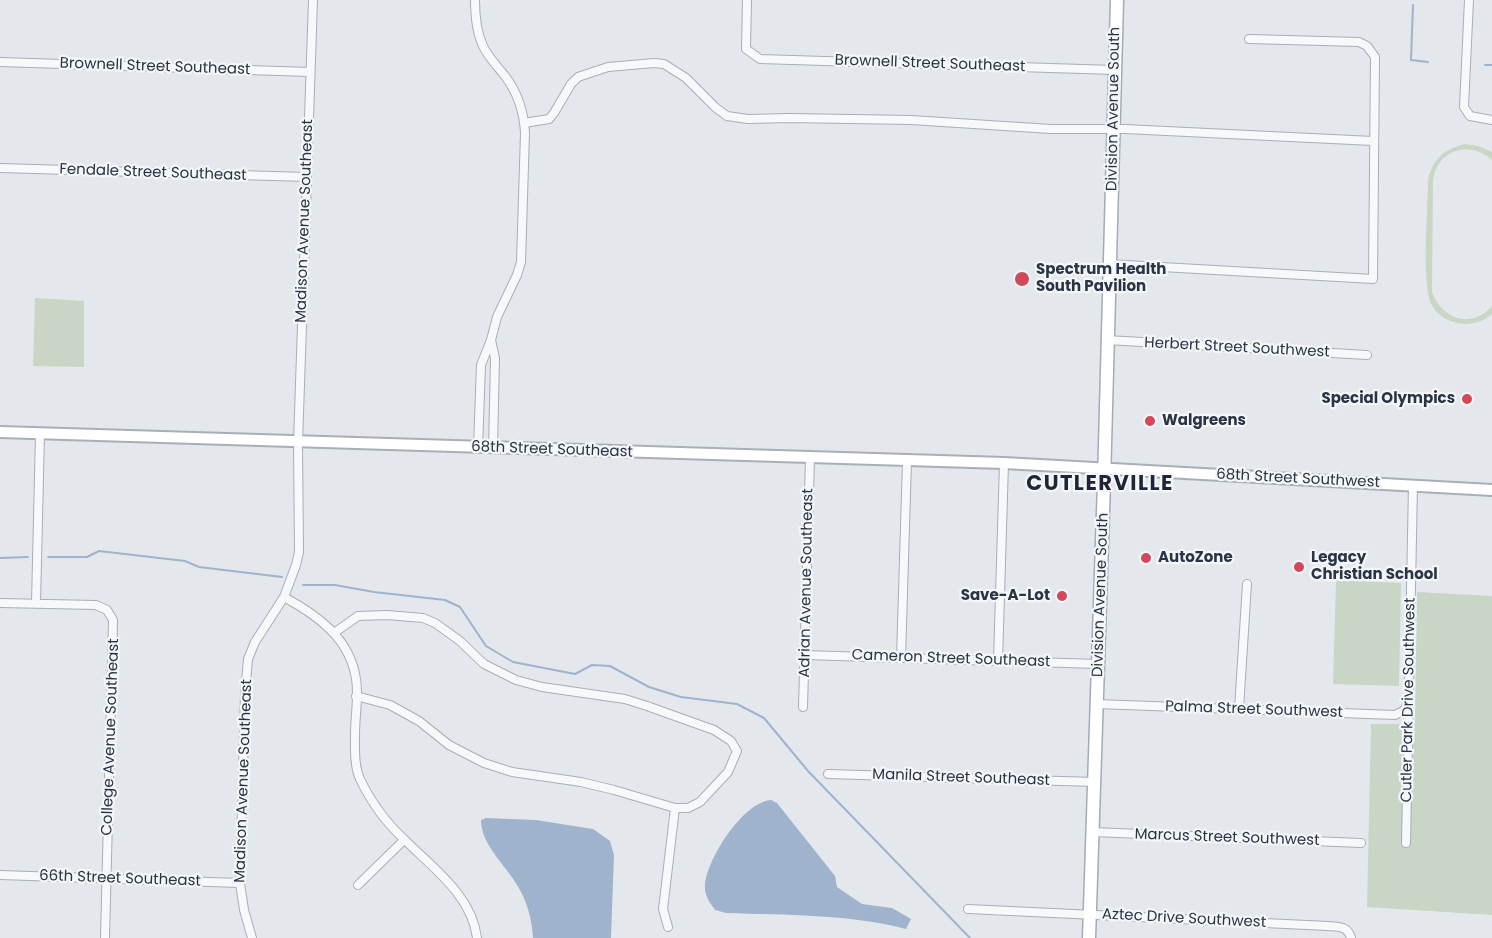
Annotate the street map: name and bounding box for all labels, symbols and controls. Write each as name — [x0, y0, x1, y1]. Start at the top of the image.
street label: Division Avenue South — [1104, 27, 1124, 191]
street label: Brownell Street Southeast — [834, 52, 1026, 76]
street label: Brownell Street Southeast — [59, 55, 251, 79]
street label: Madison Avenue Southeast — [292, 119, 318, 323]
street label: Fendale Street Southeast — [59, 161, 247, 185]
place label: Spectrum Health South Pavilion — [1036, 261, 1166, 296]
marker: Spectrum Health South Pavilion — [1013, 270, 1031, 288]
street label: Herbert Street Southwest — [1144, 334, 1330, 362]
place label: Special Olympics — [1321, 390, 1455, 408]
marker: Special Olympics — [1460, 392, 1474, 406]
place label: Walgreens — [1162, 412, 1246, 430]
marker: Walgreens — [1143, 414, 1157, 428]
street label: 68th Street Southeast — [471, 438, 633, 462]
street label: 68th Street Southwest — [1216, 466, 1380, 492]
district label: CUTLERVILLE — [1026, 472, 1174, 498]
street label: Adrian Avenue Southeast — [796, 488, 818, 678]
street label: Division Avenue South — [1089, 512, 1113, 678]
place label: AutoZone — [1158, 549, 1233, 567]
place label: Legacy Christian School — [1311, 549, 1438, 584]
marker: AutoZone — [1139, 551, 1153, 565]
marker: Legacy Christian School — [1292, 560, 1306, 574]
place label: Save-A-Lot — [961, 587, 1050, 605]
marker: Save-A-Lot — [1055, 589, 1069, 603]
street label: Cutler Park Drive Southwest — [1398, 597, 1420, 803]
street label: College Avenue Southeast — [99, 638, 123, 836]
street label: Cameron Street Southeast — [851, 647, 1051, 671]
street label: Madison Avenue Southeast — [231, 679, 257, 883]
street label: Palma Street Southwest — [1165, 698, 1343, 722]
street label: Manila Street Southeast — [872, 766, 1050, 790]
street label: Marcus Street Southwest — [1134, 826, 1320, 850]
street label: 66th Street Southeast — [39, 867, 201, 891]
street label: Aztec Drive Southwest — [1101, 906, 1267, 932]

